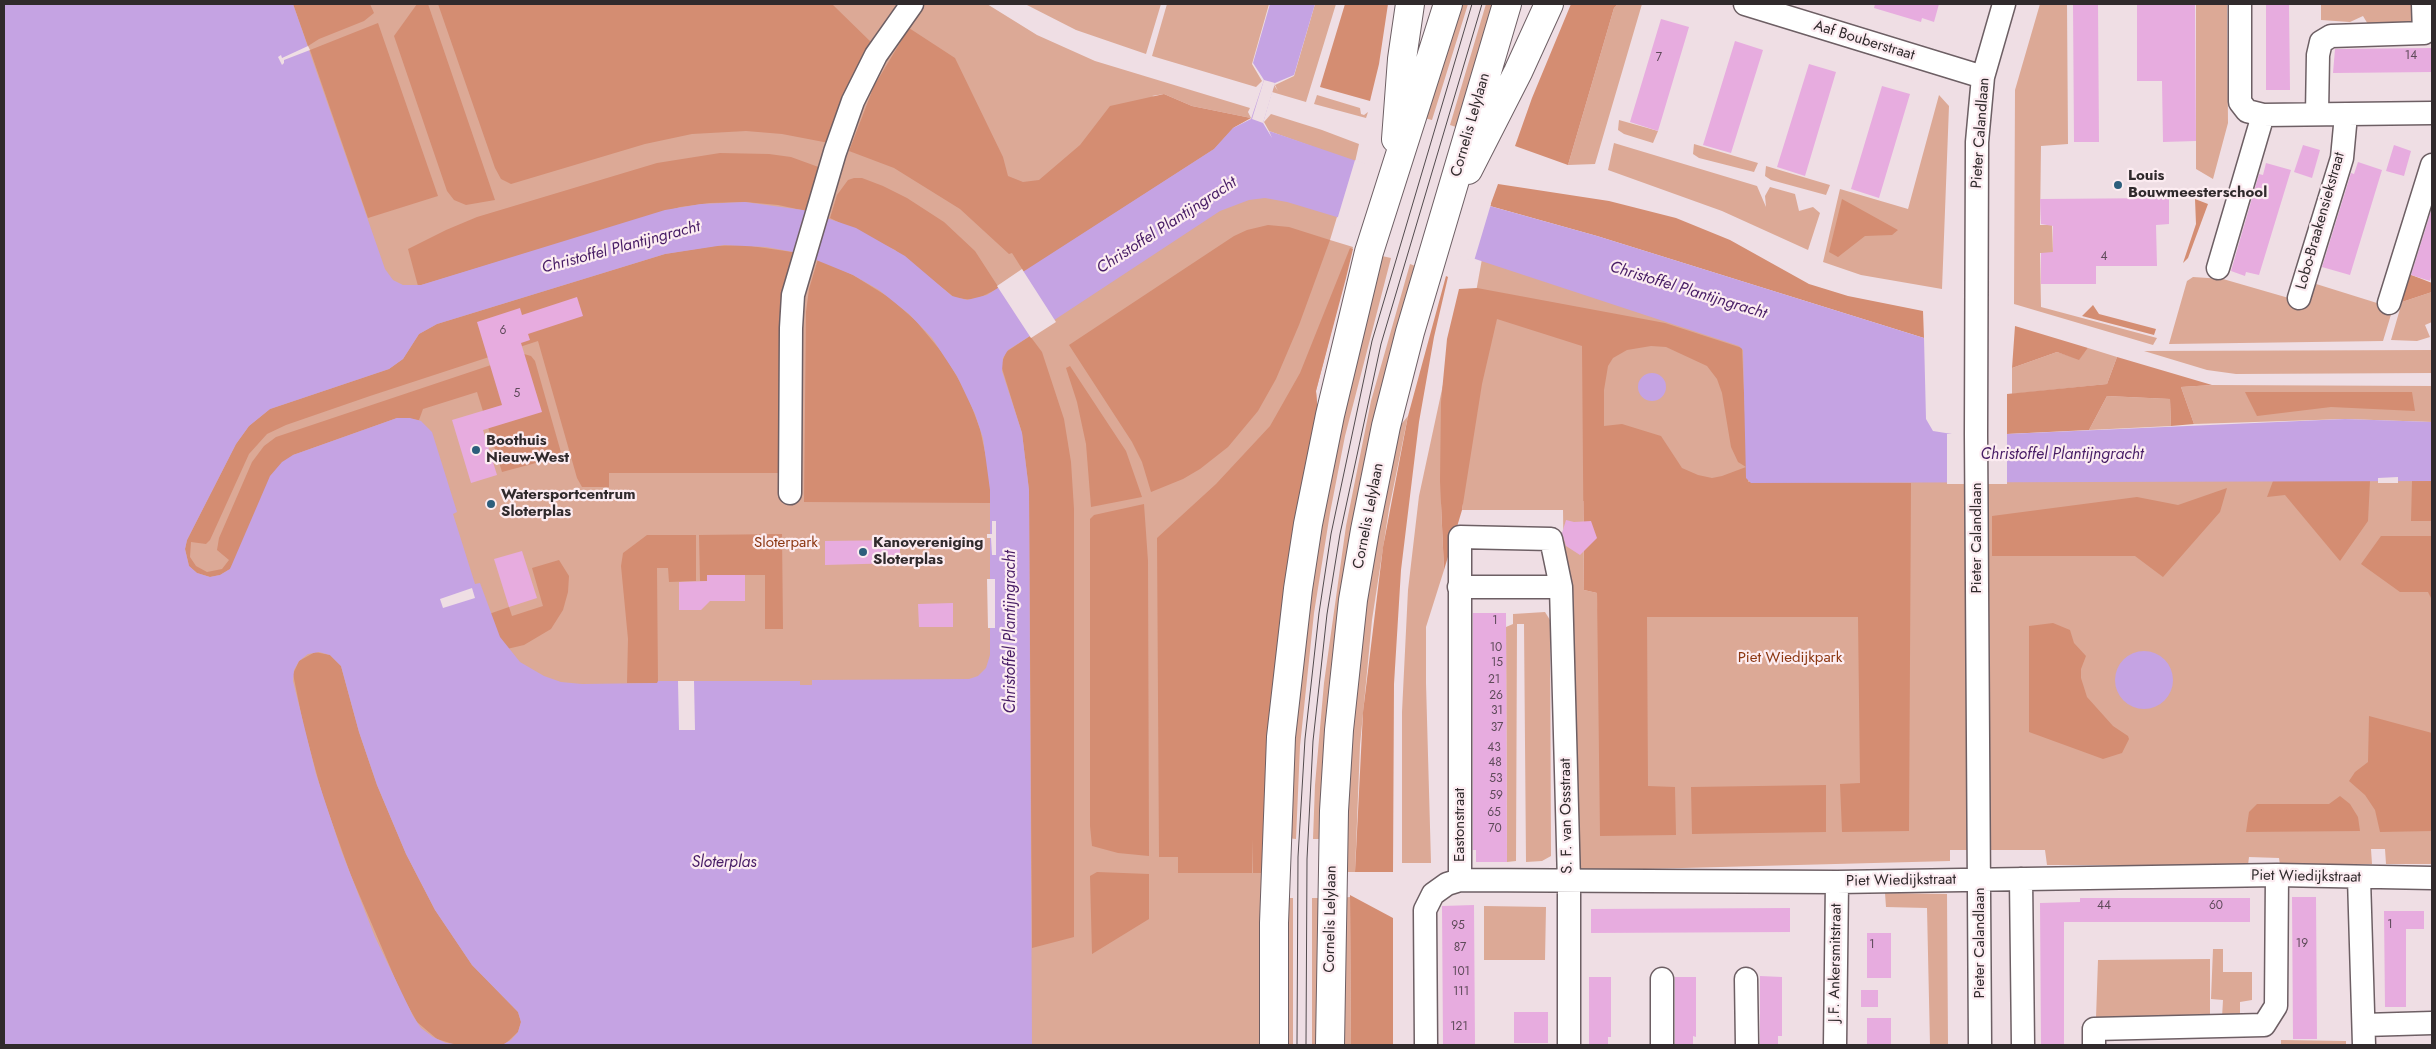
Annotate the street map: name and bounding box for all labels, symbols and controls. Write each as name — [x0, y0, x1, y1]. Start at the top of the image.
street label: Aaf Bouberstraat — [1811, 17, 1917, 65]
house number: 14 — [2405, 49, 2417, 63]
house number: 7 — [1656, 51, 1662, 65]
street label: Cornelis Lelylaan — [1448, 71, 1494, 179]
street label: Pieter Calandlaan — [1968, 77, 1994, 189]
street label: Lobo-Braakensiekstraat — [2293, 150, 2349, 292]
place label: Louis Bouwmeesterschool — [2128, 167, 2267, 202]
water label: Christoffel Plantijngracht — [1093, 174, 1241, 278]
marker: Louis Bouwmeesterschool — [2112, 179, 2124, 191]
water label: Christoffel Plantijngracht — [540, 218, 702, 278]
house number: 4 — [2101, 250, 2107, 264]
water label: Christoffel Plantijngracht — [1607, 258, 1769, 324]
house number: 6 — [500, 324, 506, 338]
house number: 5 — [514, 387, 520, 401]
place label: Boothuis Nieuw-West — [486, 432, 569, 467]
marker: Boothuis Nieuw-West — [470, 444, 482, 456]
water label: Christoffel Plantijngracht — [1980, 445, 2144, 465]
street label: Cornelis Lelylaan — [1350, 462, 1388, 570]
street label: Pieter Calandlaan — [1968, 482, 1986, 594]
place label: Watersportcentrum Sloterplas — [501, 486, 635, 521]
marker: Watersportcentrum Sloterplas — [485, 498, 497, 510]
park label: Sloterpark — [754, 534, 818, 552]
place label: Kanovereniging Sloterplas — [873, 534, 983, 569]
marker: Kanovereniging Sloterplas — [857, 546, 869, 558]
water label: Christoffel Plantijngracht — [1001, 550, 1021, 714]
house number: 1 — [1492, 614, 1498, 628]
house number: 10 — [1490, 641, 1502, 655]
park label: Piet Wiedijkpark — [1738, 649, 1842, 667]
house number: 15 — [1491, 656, 1503, 670]
house number: 21 — [1488, 673, 1500, 687]
house number: 26 — [1489, 689, 1503, 703]
house number: 31 — [1491, 704, 1503, 718]
house number: 37 — [1491, 721, 1503, 735]
house number: 43 — [1487, 741, 1501, 755]
house number: 48 — [1488, 756, 1502, 770]
street label: S. F. van Ossstraat — [1557, 758, 1577, 874]
house number: 53 — [1489, 772, 1503, 786]
street label: Eastonstraat — [1451, 788, 1469, 862]
house number: 59 — [1489, 789, 1503, 803]
house number: 65 — [1487, 806, 1501, 820]
house number: 70 — [1488, 822, 1502, 836]
water label: Sloterplas — [691, 853, 757, 873]
street label: Cornelis Lelylaan — [1321, 865, 1341, 973]
street label: Piet Wiedijkstraat — [2251, 867, 2361, 887]
street label: Piet Wiedijkstraat — [1846, 871, 1956, 891]
street label: Pieter Calandlaan — [1971, 887, 1989, 999]
house number: 44 — [2097, 899, 2111, 913]
house number: 60 — [2209, 899, 2223, 913]
street label: J.F. Ankersmitstraat — [1826, 904, 1846, 1022]
house number: 1 — [2387, 918, 2393, 932]
house number: 95 — [1451, 919, 1465, 933]
house number: 19 — [2296, 937, 2308, 951]
house number: 1 — [1869, 938, 1875, 952]
house number: 87 — [1454, 941, 1466, 955]
house number: 101 — [1452, 965, 1470, 979]
house number: 111 — [1453, 985, 1469, 999]
house number: 121 — [1450, 1020, 1468, 1034]

